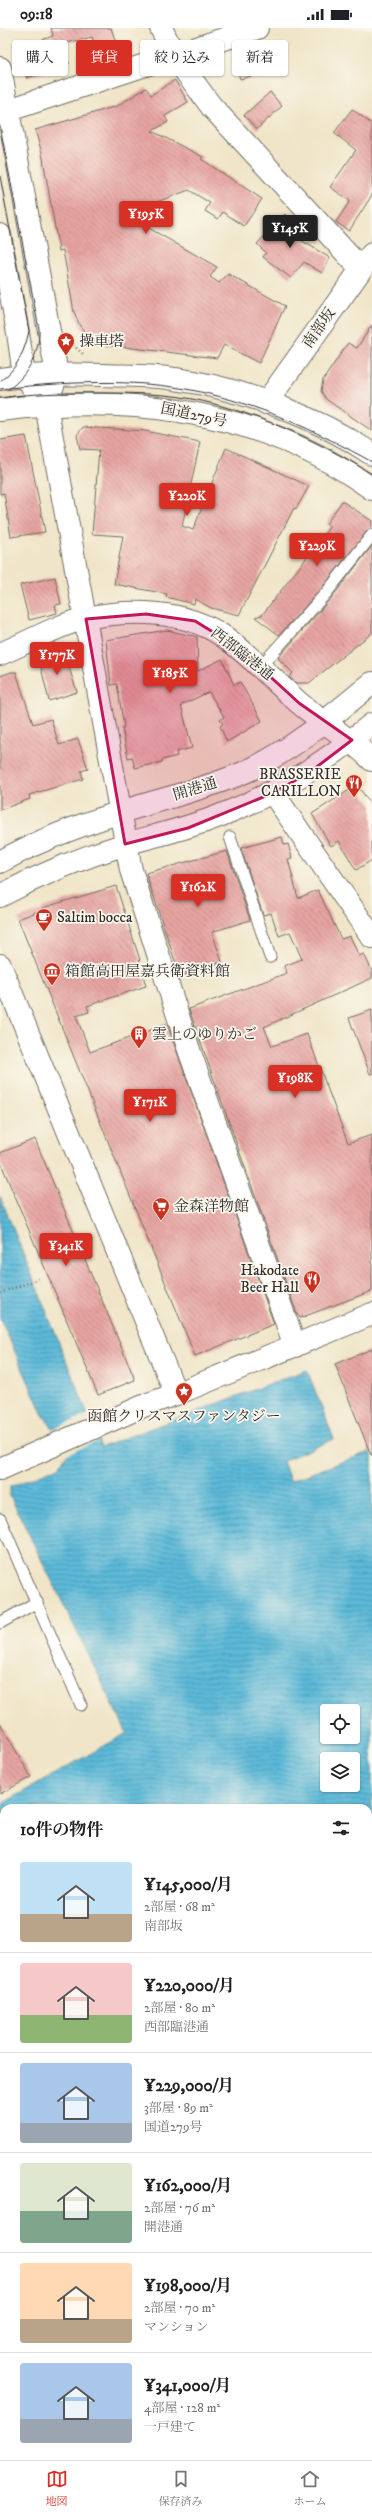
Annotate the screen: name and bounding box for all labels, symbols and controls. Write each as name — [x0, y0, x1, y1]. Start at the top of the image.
text: 09:18 — [20, 5, 52, 24]
chip: 購入 — [12, 40, 68, 76]
chip: 賃貸 — [76, 40, 132, 76]
chip: 絞り込み — [140, 40, 224, 76]
chip: 新着 — [232, 40, 288, 76]
pin: ¥195K — [118, 201, 174, 235]
text: ¥195K — [128, 206, 164, 222]
pin: ¥145K — [262, 215, 318, 249]
text: ¥145K — [272, 220, 308, 236]
street label: 南部坂 — [298, 304, 340, 352]
place icon: 操車塔 — [56, 331, 76, 356]
place label: 操車塔 — [79, 332, 124, 351]
street label: 国道279号 — [159, 399, 229, 431]
pin: ¥220K — [159, 483, 215, 517]
text: ¥220K — [168, 488, 206, 504]
pin: ¥229K — [289, 533, 345, 567]
text: ¥229K — [298, 538, 336, 554]
street label: 西部臨港通 — [207, 623, 277, 685]
pin: ¥177K — [29, 642, 85, 676]
text: ¥177K — [39, 647, 75, 663]
pin: ¥185K — [142, 660, 198, 694]
text: ¥185K — [152, 665, 188, 681]
place label: BRASSERIE CARILLON — [259, 765, 341, 801]
street label: 開港通 — [171, 773, 219, 805]
restaurant icon: BRASSERIE CARILLON — [344, 773, 364, 798]
pin: ¥162K — [170, 874, 226, 908]
text: ¥162K — [180, 879, 216, 895]
cafe icon: Saltim bocca — [34, 907, 54, 932]
place label: Saltim bocca — [57, 908, 133, 927]
museum icon: 箱館高田屋嘉兵衛資料館 — [42, 961, 62, 986]
place label: 箱館高田屋嘉兵衛資料館 — [65, 962, 230, 981]
building icon: 雲上のゆりかご — [129, 1024, 149, 1049]
place label: 雲上のゆりかご — [152, 1025, 257, 1044]
pin: ¥198K — [267, 1065, 323, 1099]
text: ¥198K — [277, 1070, 313, 1086]
pin: ¥171K — [122, 1089, 178, 1123]
text: ¥171K — [133, 1094, 167, 1110]
supermarket icon: 金森洋物館 — [151, 1196, 171, 1221]
place label: 金森洋物館 — [174, 1197, 249, 1216]
pin: ¥341K — [38, 1233, 94, 1267]
text: ¥341K — [49, 1238, 83, 1254]
place label: Hakodate Beer Hall — [240, 1261, 299, 1297]
restaurant icon: Hakodate Beer Hall — [302, 1269, 322, 1294]
place icon: 函館クリスマスファンタジー — [174, 1381, 194, 1406]
place label: 函館クリスマスファンタジー — [87, 1407, 281, 1426]
map controls — [320, 1704, 360, 1792]
button: locate — [320, 1704, 360, 1744]
button: layers — [320, 1752, 360, 1792]
icon: filters — [330, 1817, 352, 1839]
text: 10件の物件 — [20, 1819, 103, 1841]
text: ¥145,000/月 — [144, 1874, 233, 1896]
icon: home — [52, 1878, 100, 1926]
text: 2部屋 · 68 m² — [144, 1899, 215, 1915]
text: 南部坂 — [144, 1918, 183, 1934]
text: ¥220,000/月 — [144, 1975, 235, 1997]
icon: home — [52, 1979, 100, 2027]
text: 2部屋 · 80 m² — [144, 2000, 215, 2016]
text: 西部臨港通 — [144, 2019, 209, 2035]
text: ¥229,000/月 — [144, 2075, 234, 2097]
icon: home — [52, 2079, 100, 2127]
text: 3部屋 · 89 m² — [144, 2100, 213, 2116]
text: 国道279号 — [144, 2119, 202, 2135]
text: ¥162,000/月 — [144, 2175, 233, 2197]
icon: home — [52, 2179, 100, 2227]
text: 2部屋 · 76 m² — [144, 2200, 215, 2216]
text: 開港通 — [144, 2219, 183, 2235]
text: ¥198,000/月 — [144, 2275, 232, 2297]
icon: home — [52, 2279, 100, 2327]
text: 2部屋 · 70 m² — [144, 2300, 215, 2316]
text: マンション — [144, 2319, 208, 2335]
text: ¥341,000/月 — [144, 2375, 231, 2397]
icon: home — [52, 2379, 100, 2427]
text: 4部屋 · 128 m² — [144, 2400, 220, 2416]
text: 一戸建て — [144, 2419, 196, 2435]
tab: 地図 — [46, 2468, 68, 2509]
tab: 保存済み — [159, 2468, 203, 2509]
tab: ホーム — [294, 2468, 327, 2509]

